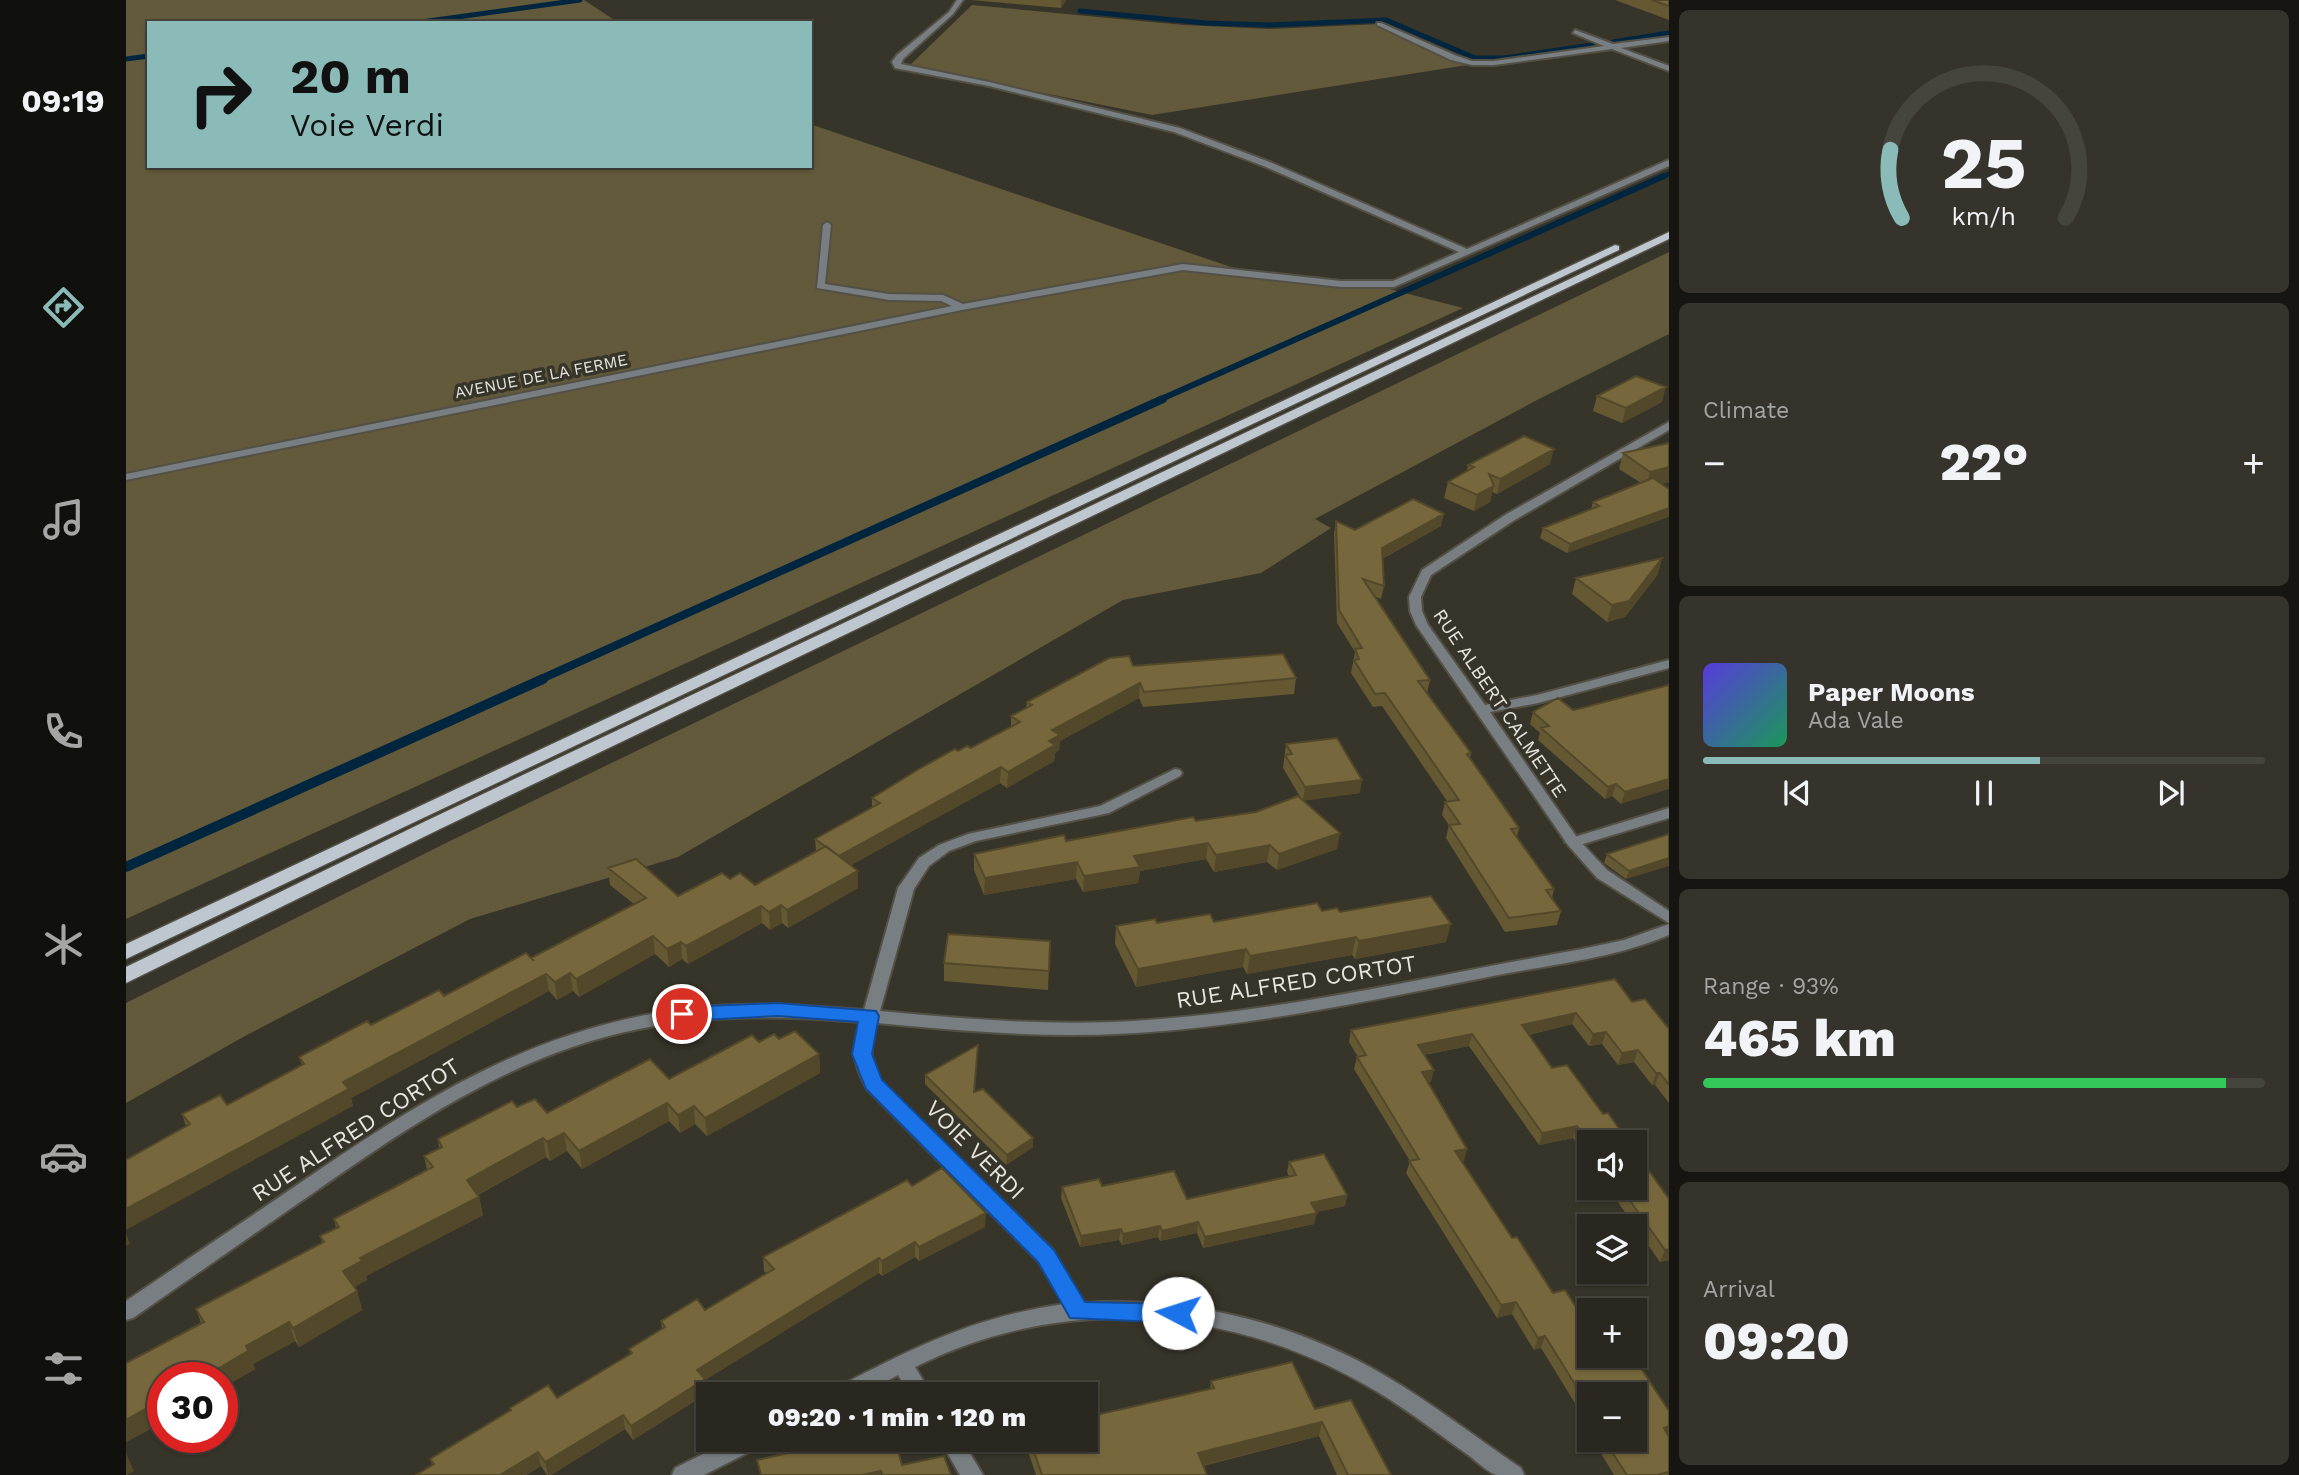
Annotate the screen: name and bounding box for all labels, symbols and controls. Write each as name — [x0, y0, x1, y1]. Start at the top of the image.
text: 20 m — [290, 47, 411, 105]
icon: right — [175, 49, 266, 140]
text: 09:19 — [21, 82, 105, 120]
text: Voie Verdi — [290, 106, 444, 144]
text: 25 — [1941, 120, 2027, 206]
text: km/h — [1952, 201, 2016, 230]
icon: directions — [39, 283, 88, 332]
street label: AVENUE DE LA FERME — [453, 350, 629, 402]
text: Climate — [1703, 397, 1789, 424]
text: 22° — [1940, 432, 2028, 493]
text: − — [1703, 441, 1726, 485]
text: + — [2242, 441, 2265, 485]
icon: music — [39, 495, 88, 544]
street label: RUE ALBERT CALMETTE — [1428, 604, 1572, 802]
text: Paper Moons — [1808, 677, 1975, 707]
icon: phone — [39, 707, 88, 756]
text: Ada Vale — [1808, 707, 1904, 734]
icon: previous — [1778, 774, 1816, 812]
icon: pause — [1965, 774, 2003, 812]
icon: next — [2152, 774, 2190, 812]
icon: climate — [39, 920, 88, 969]
street label: RUE ALFRED CORTOT — [1174, 950, 1418, 1014]
text: Range · 93% — [1703, 973, 1839, 1000]
pin — [652, 984, 712, 1044]
icon: arrive — [663, 995, 701, 1033]
text: 465 km — [1703, 1008, 1896, 1069]
street label: RUE ALFRED CORTOT — [247, 1053, 465, 1207]
street label: VOIE VERDI — [920, 1095, 1030, 1205]
map controls — [1577, 1130, 1647, 1452]
button: sound — [1577, 1130, 1647, 1200]
icon: car — [39, 1132, 88, 1181]
button: layers — [1577, 1214, 1647, 1284]
position arrow — [1141, 1276, 1215, 1350]
text: Arrival — [1703, 1276, 1775, 1303]
button: + — [1577, 1298, 1647, 1368]
text: 09:20 — [1703, 1311, 1850, 1372]
icon: filters — [39, 1344, 88, 1393]
speed limit sign: 30 — [147, 1362, 238, 1453]
button: − — [1577, 1382, 1647, 1452]
text: 09:20 · 1 min · 120 m — [768, 1402, 1026, 1432]

